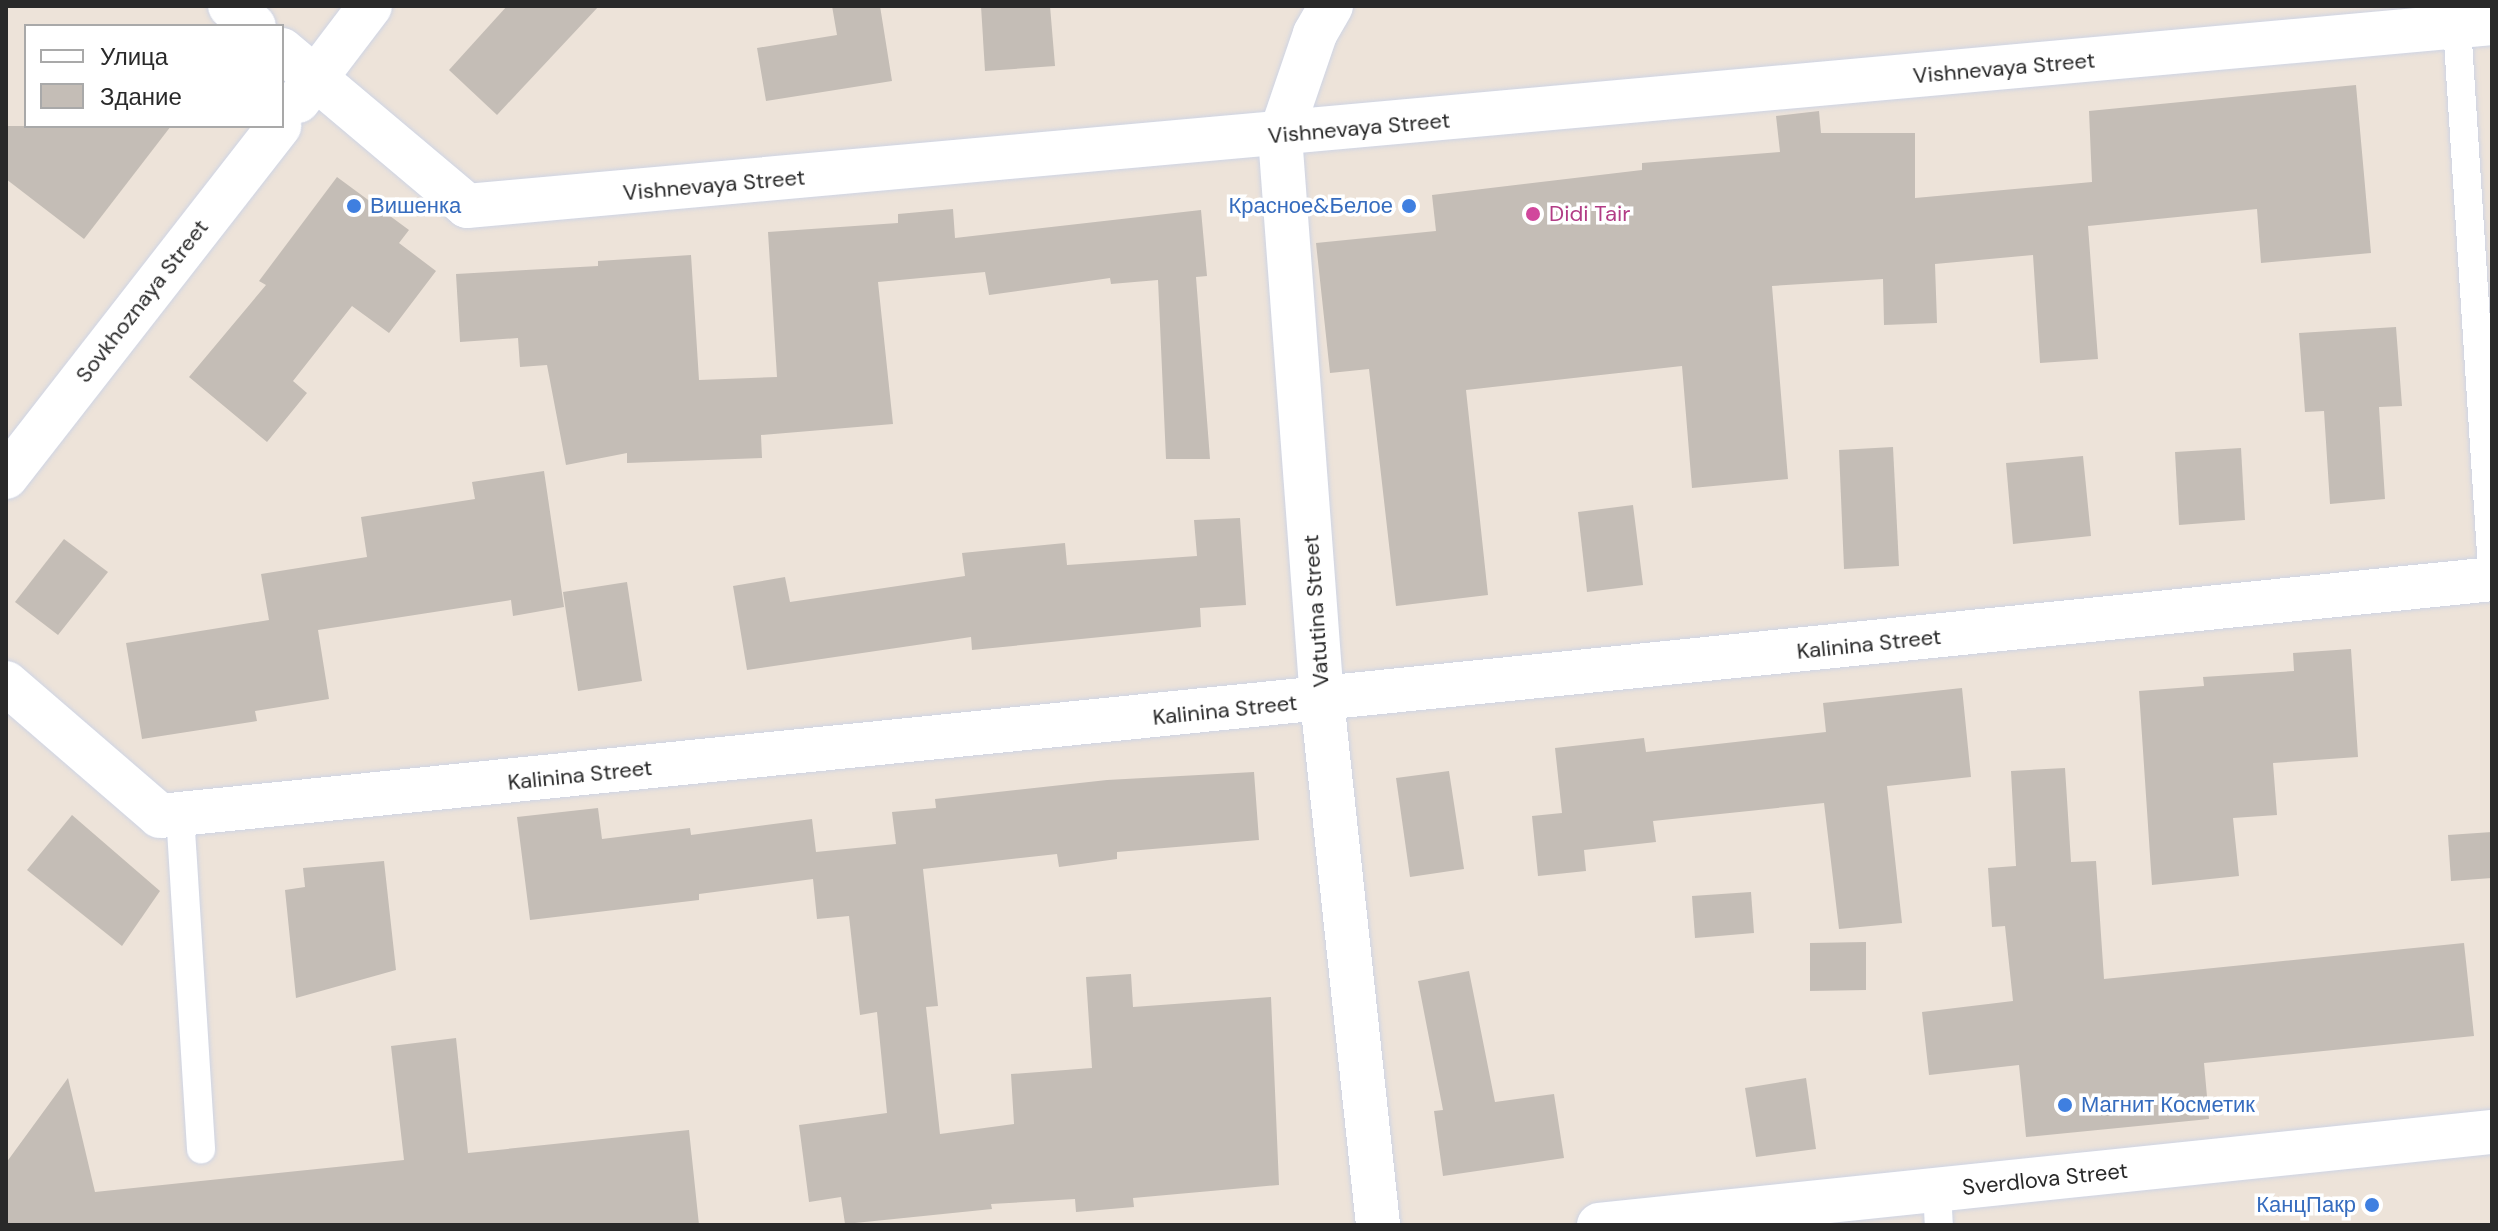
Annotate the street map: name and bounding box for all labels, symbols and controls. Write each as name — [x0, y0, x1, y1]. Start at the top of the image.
legend — [24, 24, 284, 128]
text: Улица — [100, 41, 168, 72]
street label: Vishnevaya Street — [1912, 47, 2096, 89]
text: Здание — [100, 81, 182, 112]
street label: Vishnevaya Street — [1267, 107, 1451, 149]
street label: Vishnevaya Street — [622, 164, 806, 206]
place label: Вишенка — [370, 193, 461, 219]
place label: Красное&Белое — [1228, 193, 1393, 219]
marker: Вишенка — [345, 197, 363, 215]
marker: Красное&Белое — [1400, 197, 1418, 215]
place label: Didi Tair — [1549, 201, 1630, 227]
marker: Didi Tair — [1524, 205, 1542, 223]
street label: Sovkhoznaya Street — [70, 214, 214, 388]
street label: Vatutina Street — [1297, 534, 1335, 688]
street label: Kalinina Street — [1795, 623, 1943, 665]
street label: Kalinina Street — [1151, 689, 1299, 731]
street label: Kalinina Street — [506, 754, 654, 796]
place label: Магнит Косметик — [2081, 1092, 2255, 1118]
marker: Магнит Косметик — [2056, 1096, 2074, 1114]
street label: Sverdlova Street — [1961, 1157, 2129, 1201]
place label: КанцПакр — [2256, 1192, 2356, 1218]
marker: КанцПакр — [2363, 1196, 2381, 1214]

